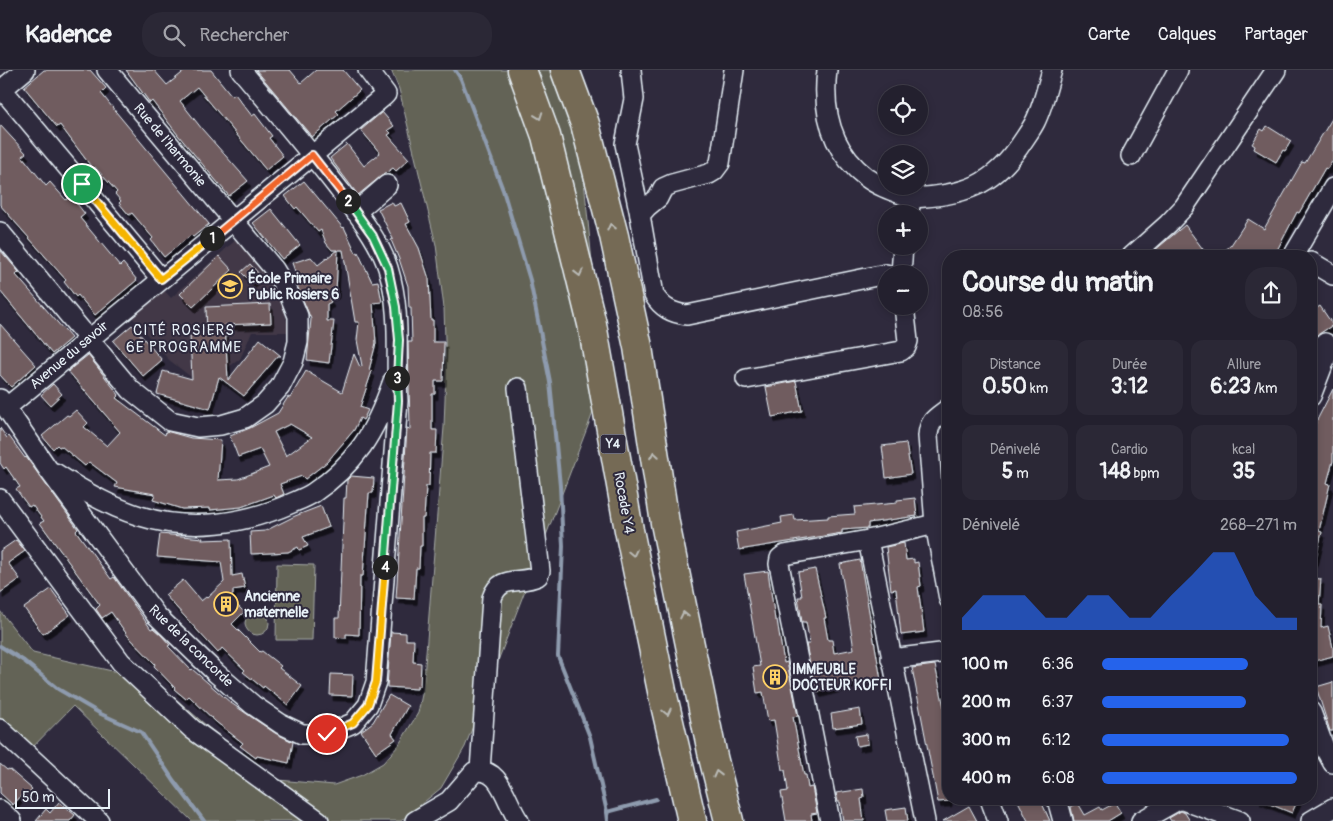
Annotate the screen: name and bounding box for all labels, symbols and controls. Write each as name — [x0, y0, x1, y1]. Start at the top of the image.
search box — [142, 12, 492, 57]
text: Kadence — [25, 20, 112, 49]
icon: search — [160, 21, 188, 49]
text: Rechercher — [200, 23, 289, 47]
text: Carte — [1088, 23, 1130, 46]
text: Calques — [1158, 23, 1216, 46]
text: Partager — [1244, 23, 1308, 46]
map controls — [878, 85, 928, 315]
button: locate — [878, 85, 928, 135]
street label: Rue de l'harmonie — [130, 100, 210, 190]
one-way arrow — [533, 111, 543, 120]
button: layers — [878, 145, 928, 195]
pin — [61, 163, 103, 205]
icon: arrive — [68, 170, 96, 198]
pin: 2 — [336, 188, 360, 214]
text: 2 — [345, 193, 352, 210]
button: + — [878, 205, 928, 255]
one-way arrow — [607, 223, 617, 231]
pin: 1 — [200, 226, 224, 250]
text: 1 — [210, 230, 215, 247]
button: − — [878, 265, 928, 315]
text: Course du matin — [962, 265, 1154, 300]
button: share — [1245, 267, 1297, 319]
place label: École Primaire Public Rosiers 6 — [248, 269, 339, 303]
one-way arrow — [573, 269, 584, 277]
school or university icon: École Primaire Public Rosiers 6 — [217, 273, 243, 299]
text: 08:56 — [962, 302, 1003, 322]
street label: Avenue du savoir — [26, 317, 112, 393]
district label: CITÉ ROSIERS 6E PROGRAMME — [126, 321, 242, 357]
text: Distance — [990, 356, 1041, 373]
text: Durée — [1112, 356, 1147, 373]
text: Allure — [1227, 356, 1261, 373]
pin: 3 — [384, 366, 410, 390]
text: 3 — [394, 370, 401, 387]
text: 0.50 — [982, 373, 1027, 400]
text: 3:12 — [1111, 373, 1148, 400]
text: 6:23 — [1210, 373, 1251, 400]
text: km — [1027, 380, 1048, 397]
text: /km — [1251, 380, 1277, 397]
road number: Y4 — [600, 434, 626, 454]
text: Dénivelé — [990, 441, 1041, 458]
text: Cardio — [1111, 441, 1148, 458]
text: kcal — [1232, 441, 1255, 458]
one-way arrow — [650, 451, 660, 459]
text: 5 — [1002, 458, 1013, 485]
text: 148 — [1100, 458, 1131, 485]
text: 35 — [1232, 458, 1255, 485]
text: m — [1013, 465, 1029, 482]
text: bpm — [1131, 465, 1159, 482]
street label: Rocade Y4 — [610, 471, 638, 535]
text: Dénivelé — [962, 515, 1020, 535]
text: 268–271 m — [1220, 515, 1297, 535]
one-way arrow — [628, 548, 638, 557]
pin: 4 — [372, 554, 398, 580]
text: 4 — [381, 559, 390, 576]
place label: Ancienne maternelle — [244, 588, 310, 621]
building icon: Ancienne maternelle — [213, 591, 239, 617]
street label: Rue de la concorde — [145, 601, 237, 691]
one-way arrow — [679, 610, 689, 619]
text: 100 m — [962, 654, 1008, 674]
text: 6:36 — [1042, 654, 1074, 674]
place label: IMMEUBLE DOCTEUR KOFFI — [792, 661, 892, 694]
building icon: IMMEUBLE DOCTEUR KOFFI — [762, 664, 788, 690]
text: 200 m — [962, 692, 1010, 712]
text: 6:37 — [1042, 692, 1073, 712]
one-way arrow — [661, 707, 672, 716]
pin — [306, 713, 348, 755]
icon: check — [313, 720, 341, 748]
text: 300 m — [962, 730, 1010, 750]
text: 6:12 — [1042, 730, 1071, 750]
text: 400 m — [962, 768, 1011, 788]
text: 6:08 — [1042, 768, 1075, 788]
one-way arrow — [712, 769, 723, 778]
scale bar — [15, 786, 110, 809]
text: 50 m — [22, 789, 55, 806]

